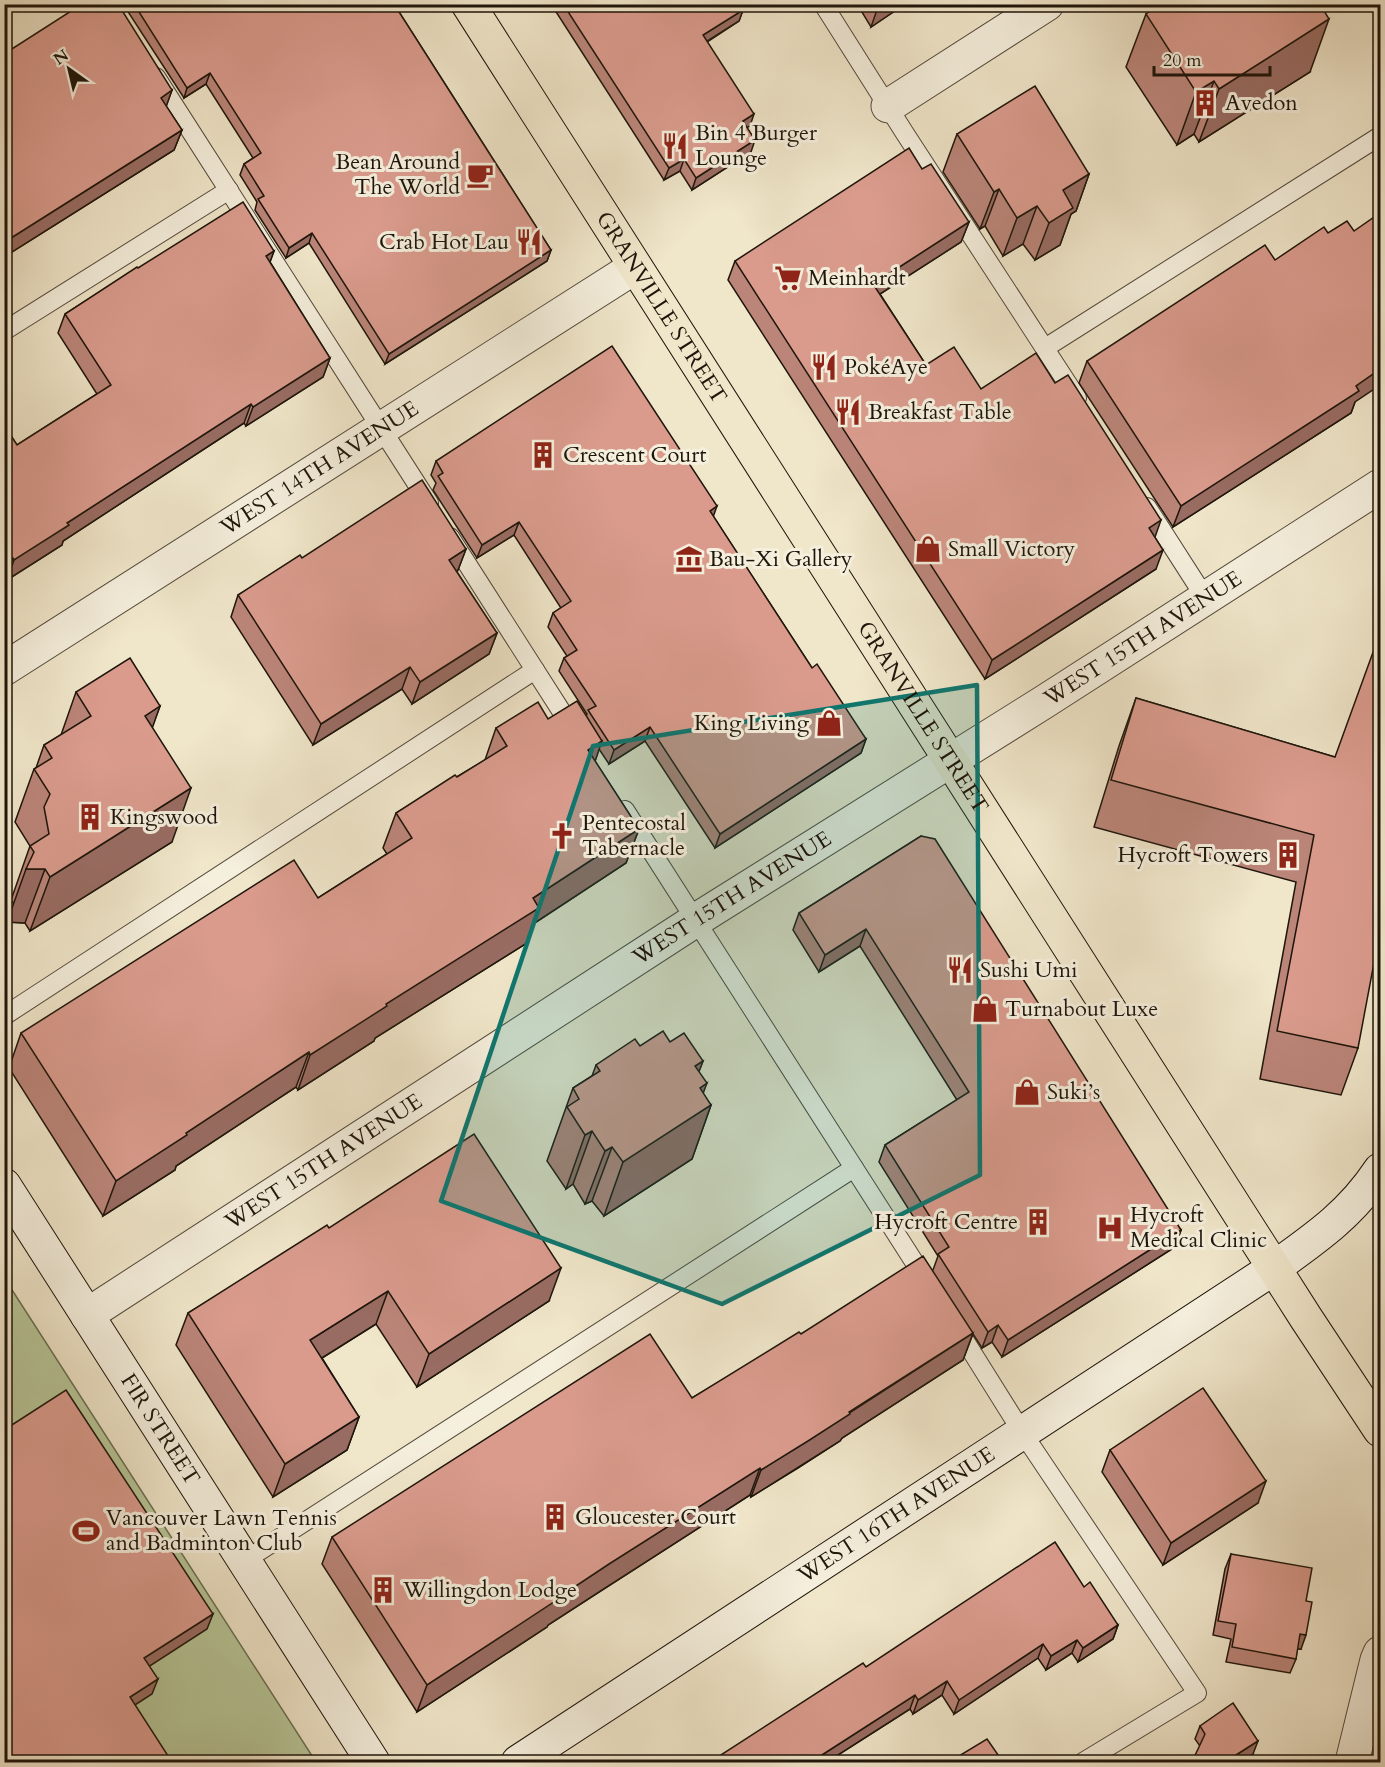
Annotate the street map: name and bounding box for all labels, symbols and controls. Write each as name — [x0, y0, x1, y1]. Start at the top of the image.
north arrow — [39, 39, 99, 99]
scale bar — [1154, 39, 1270, 77]
text: N — [49, 44, 73, 70]
text: 20 m — [1163, 48, 1202, 73]
building icon: Avedon — [1190, 88, 1220, 118]
place label: Avedon — [1225, 88, 1298, 118]
place label: Bin 4 Burger Lounge — [695, 118, 818, 173]
restaurant icon: Bin 4 Burger Lounge — [660, 131, 690, 161]
place label: Bean Around The World — [335, 147, 460, 202]
cafe icon: Bean Around The World — [465, 160, 495, 190]
street label: GRANVILLE STREET — [589, 206, 734, 409]
place label: Crab Hot Lau — [379, 227, 509, 257]
restaurant icon: Crab Hot Lau — [514, 227, 544, 257]
supermarket icon: Meinhardt — [773, 263, 803, 293]
place label: Meinhardt — [808, 263, 906, 293]
restaurant icon: PokéAye — [809, 352, 839, 382]
place label: PokéAye — [844, 352, 928, 382]
street label: WEST 14TH AVENUE — [214, 394, 424, 543]
restaurant icon: Breakfast Table — [833, 397, 863, 427]
place label: Breakfast Table — [868, 397, 1012, 427]
building icon: Crescent Court — [528, 440, 558, 470]
place label: Crescent Court — [563, 440, 706, 470]
shop icon: Small Victory — [913, 534, 943, 564]
place label: Small Victory — [948, 534, 1075, 564]
museum icon: Bau-Xi Gallery — [674, 544, 704, 574]
place label: Bau-Xi Gallery — [709, 544, 853, 574]
street label: WEST 15TH AVENUE — [1037, 564, 1248, 714]
street label: GRANVILLE STREET — [850, 615, 995, 819]
place label: King Living — [694, 708, 810, 738]
shop icon: King Living — [814, 708, 844, 738]
building icon: Kingswood — [75, 802, 105, 832]
place label: Kingswood — [110, 802, 218, 832]
place label: Pentecostal Tabernacle — [582, 808, 686, 863]
church icon: Pentecostal Tabernacle — [547, 821, 577, 851]
street label: WEST 15TH AVENUE — [626, 824, 837, 973]
place label: Hycroft Towers — [1117, 840, 1268, 870]
building icon: Hycroft Towers — [1273, 840, 1303, 870]
restaurant icon: Sushi Umi — [945, 955, 975, 985]
place label: Sushi Umi — [980, 955, 1077, 985]
shop icon: Turnabout Luxe — [970, 994, 1000, 1024]
place label: Turnabout Luxe — [1005, 994, 1158, 1024]
shop icon: Suki’s — [1012, 1077, 1042, 1107]
place label: Suki’s — [1047, 1077, 1100, 1107]
street label: WEST 15TH AVENUE — [218, 1086, 428, 1237]
place label: Hycroft Medical Clinic — [1130, 1200, 1267, 1255]
place label: Hycroft Centre — [874, 1207, 1018, 1237]
building icon: Hycroft Centre — [1023, 1207, 1053, 1237]
hospital icon: Hycroft Medical Clinic — [1095, 1213, 1125, 1243]
street label: FIR STREET — [113, 1368, 207, 1491]
street label: WEST 16TH AVENUE — [791, 1439, 1001, 1591]
building icon: Gloucester Court — [540, 1502, 570, 1532]
place label: Gloucester Court — [575, 1502, 736, 1532]
place label: Vancouver Lawn Tennis and Badminton Club — [106, 1503, 337, 1558]
sports icon: Vancouver Lawn Tennis and Badminton Club — [71, 1516, 101, 1546]
building icon: Willingdon Lodge — [368, 1575, 398, 1605]
place label: Willingdon Lodge — [402, 1575, 577, 1605]

